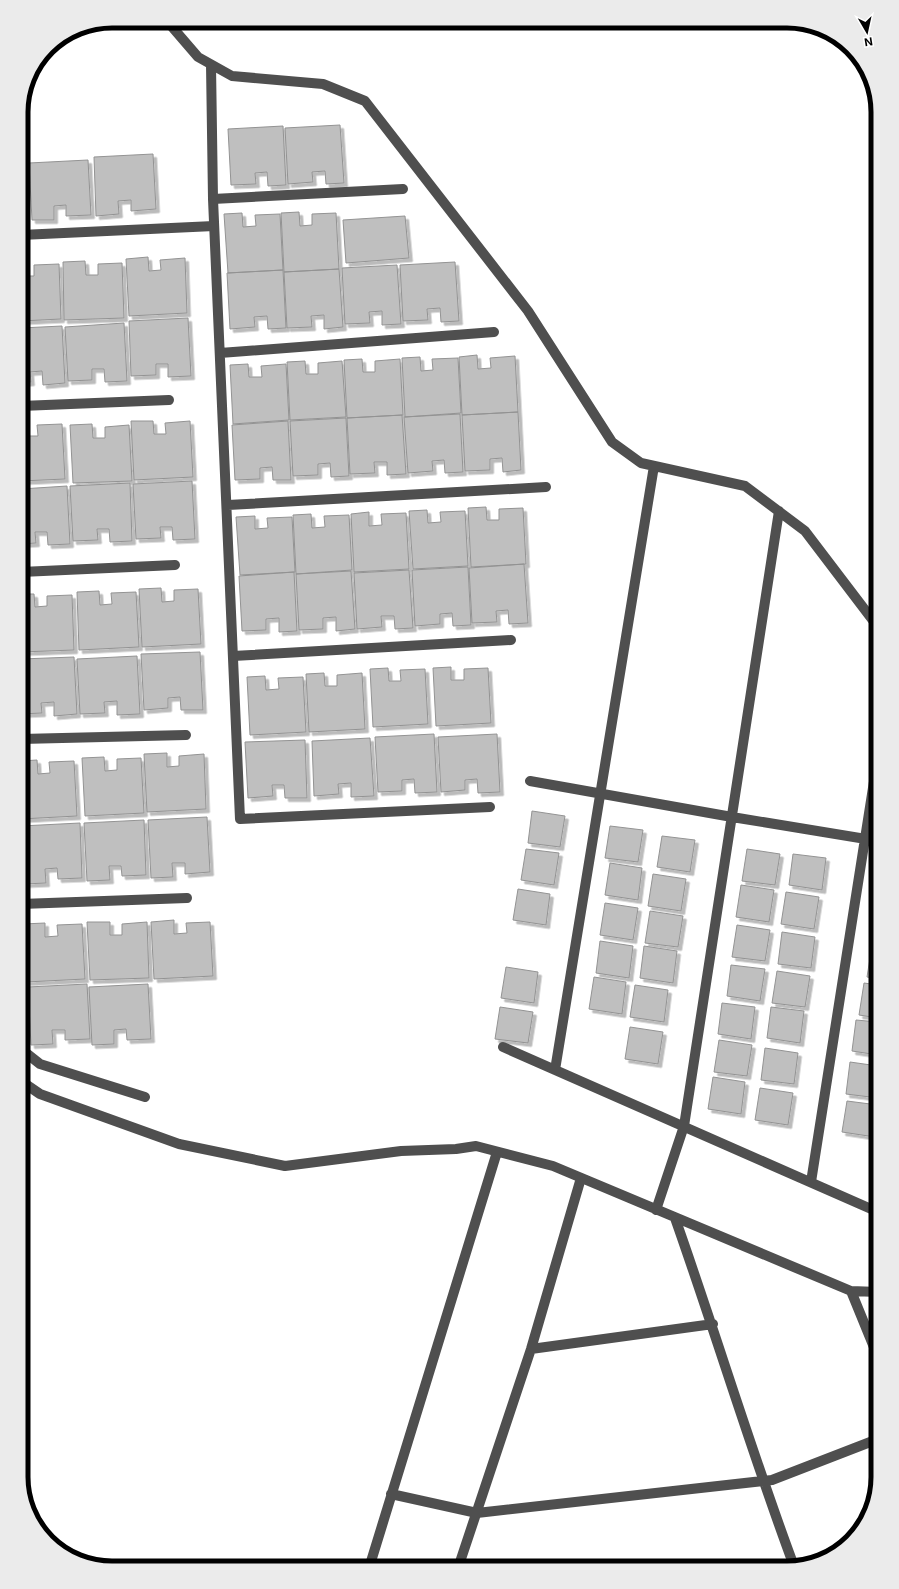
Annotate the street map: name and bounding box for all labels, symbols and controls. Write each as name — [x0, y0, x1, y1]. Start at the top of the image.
north arrow — [847, 12, 887, 52]
text: N — [863, 34, 874, 49]

